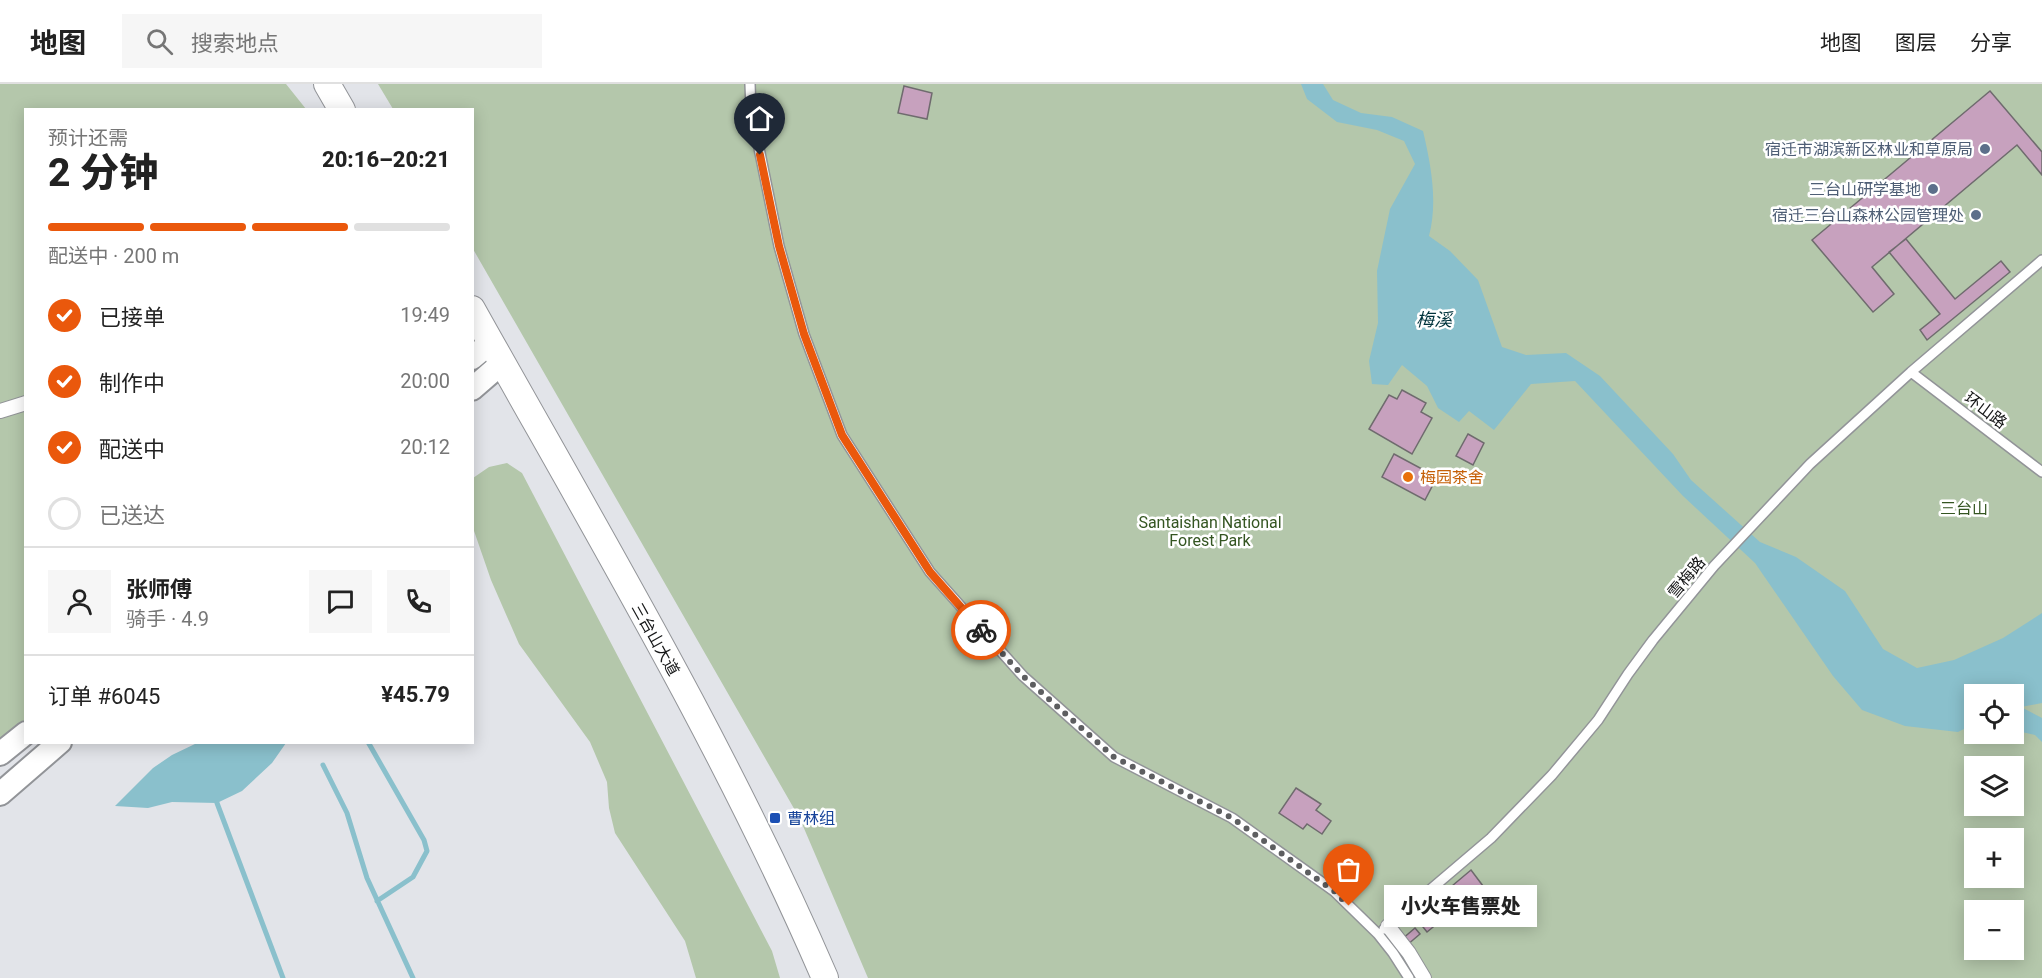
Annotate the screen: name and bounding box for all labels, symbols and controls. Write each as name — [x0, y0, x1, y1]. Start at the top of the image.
search box — [122, 14, 542, 68]
icon: search — [143, 25, 176, 58]
text: 地图 — [30, 27, 86, 60]
text: 搜索地点 — [191, 31, 279, 56]
text: 地图 — [1820, 31, 1862, 55]
text: 图层 — [1895, 31, 1937, 55]
text: 分享 — [1970, 31, 2012, 55]
pin — [734, 93, 785, 155]
icon: home — [743, 102, 776, 135]
text: 预计还需 — [48, 126, 128, 150]
place label: 宿迁市湖滨新区林业和草原局 — [1765, 140, 1973, 159]
marker: 宿迁市湖滨新区林业和草原局 — [1978, 142, 1992, 156]
text: 20:16–20:21 — [322, 147, 450, 172]
text: 2 分钟 — [48, 150, 158, 196]
place label: 三台山研学基地 — [1809, 180, 1921, 199]
marker: 三台山研学基地 — [1926, 182, 1940, 196]
place label: 宿迁三台山森林公园管理处 — [1772, 206, 1964, 225]
marker: 宿迁三台山森林公园管理处 — [1969, 208, 1983, 222]
text: 配送中 · 200 m — [48, 244, 179, 268]
icon: check — [48, 299, 81, 332]
text: 19:49 — [400, 303, 450, 327]
text: 已接单 — [99, 305, 165, 330]
water label: 梅溪 — [1416, 309, 1454, 330]
icon: check — [48, 365, 81, 398]
text: 20:00 — [400, 369, 450, 393]
text: 制作中 — [99, 371, 165, 396]
street label: 环山路 — [1961, 388, 2011, 432]
icon: check — [48, 431, 81, 464]
text: 20:12 — [400, 435, 450, 459]
text: 配送中 — [99, 437, 165, 462]
place label: 梅园茶舍 — [1420, 468, 1484, 487]
marker: 梅园茶舍 — [1401, 470, 1415, 484]
park label: 三台山 — [1940, 499, 1988, 518]
text: 已送达 — [99, 503, 165, 528]
park label: Santaishan National Forest Park — [1138, 513, 1282, 550]
street label: 雪梅路 — [1664, 553, 1709, 602]
button: person — [48, 570, 111, 633]
button: chat — [309, 570, 372, 633]
button: phone — [387, 570, 450, 633]
text: 张师傅 — [126, 577, 192, 602]
street label: 三台山大道 — [628, 600, 683, 679]
courier — [951, 600, 1011, 660]
text: 骑手 · 4.9 — [126, 607, 209, 631]
icon: bike — [965, 614, 998, 647]
text: ¥45.79 — [381, 682, 450, 707]
text: 订单 #6045 — [48, 684, 160, 709]
map controls — [1964, 684, 2024, 960]
button: locate — [1964, 684, 2024, 744]
button: layers — [1964, 756, 2024, 816]
place label: 曹林组 — [787, 809, 835, 828]
marker: 曹林组 — [768, 811, 782, 825]
button: + — [1964, 828, 2024, 888]
pin — [1323, 844, 1374, 906]
icon: bag — [1332, 853, 1365, 886]
callout: 小火车售票处 — [1385, 885, 1538, 927]
text: 小火车售票处 — [1401, 894, 1521, 918]
button: − — [1964, 900, 2024, 960]

